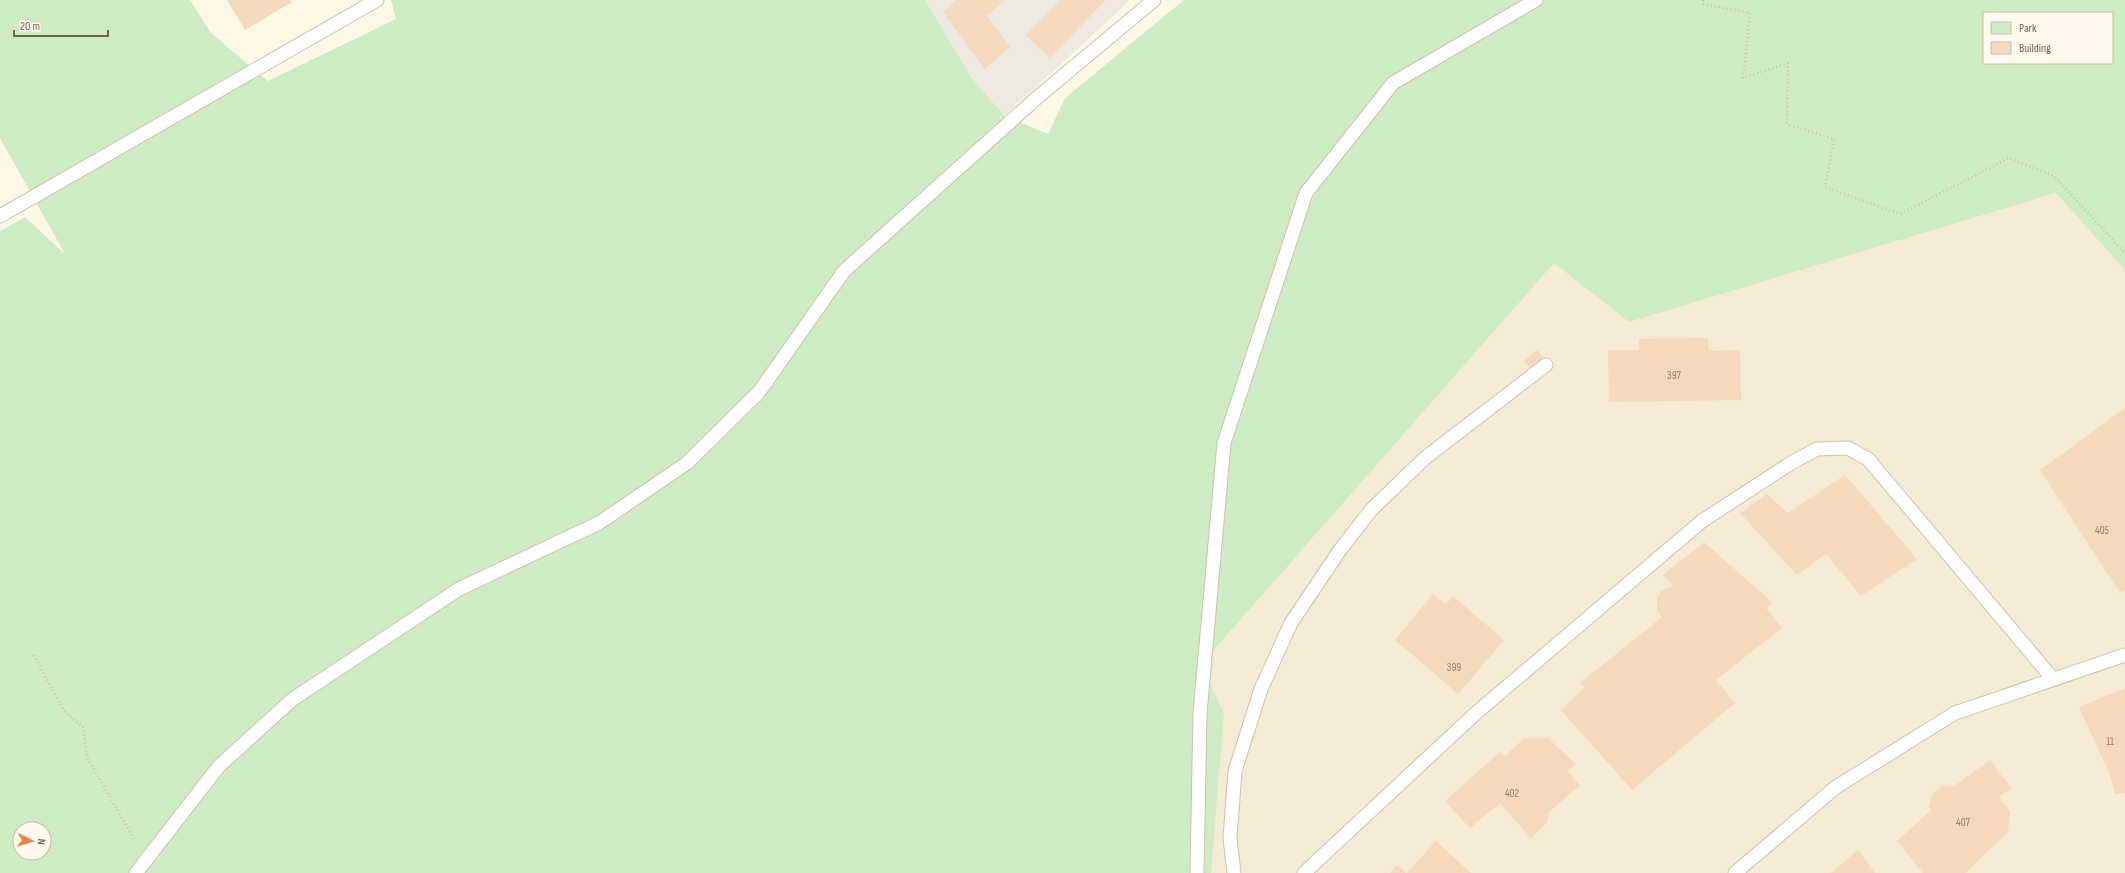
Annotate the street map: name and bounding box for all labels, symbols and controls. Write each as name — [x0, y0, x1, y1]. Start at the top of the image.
scale bar — [14, 12, 108, 38]
legend — [1983, 12, 2113, 64]
text: 20 m — [20, 19, 40, 34]
text: Park — [2019, 21, 2037, 36]
text: Building — [2019, 41, 2051, 56]
house number: 397 — [1667, 369, 1682, 382]
house number: 405 — [2095, 524, 2109, 537]
house number: 399 — [1447, 661, 1461, 674]
house number: 11 — [2106, 735, 2114, 748]
house number: 402 — [1505, 787, 1519, 800]
house number: 407 — [1956, 816, 1971, 829]
north arrow — [12, 821, 52, 861]
text: N — [35, 838, 48, 845]

